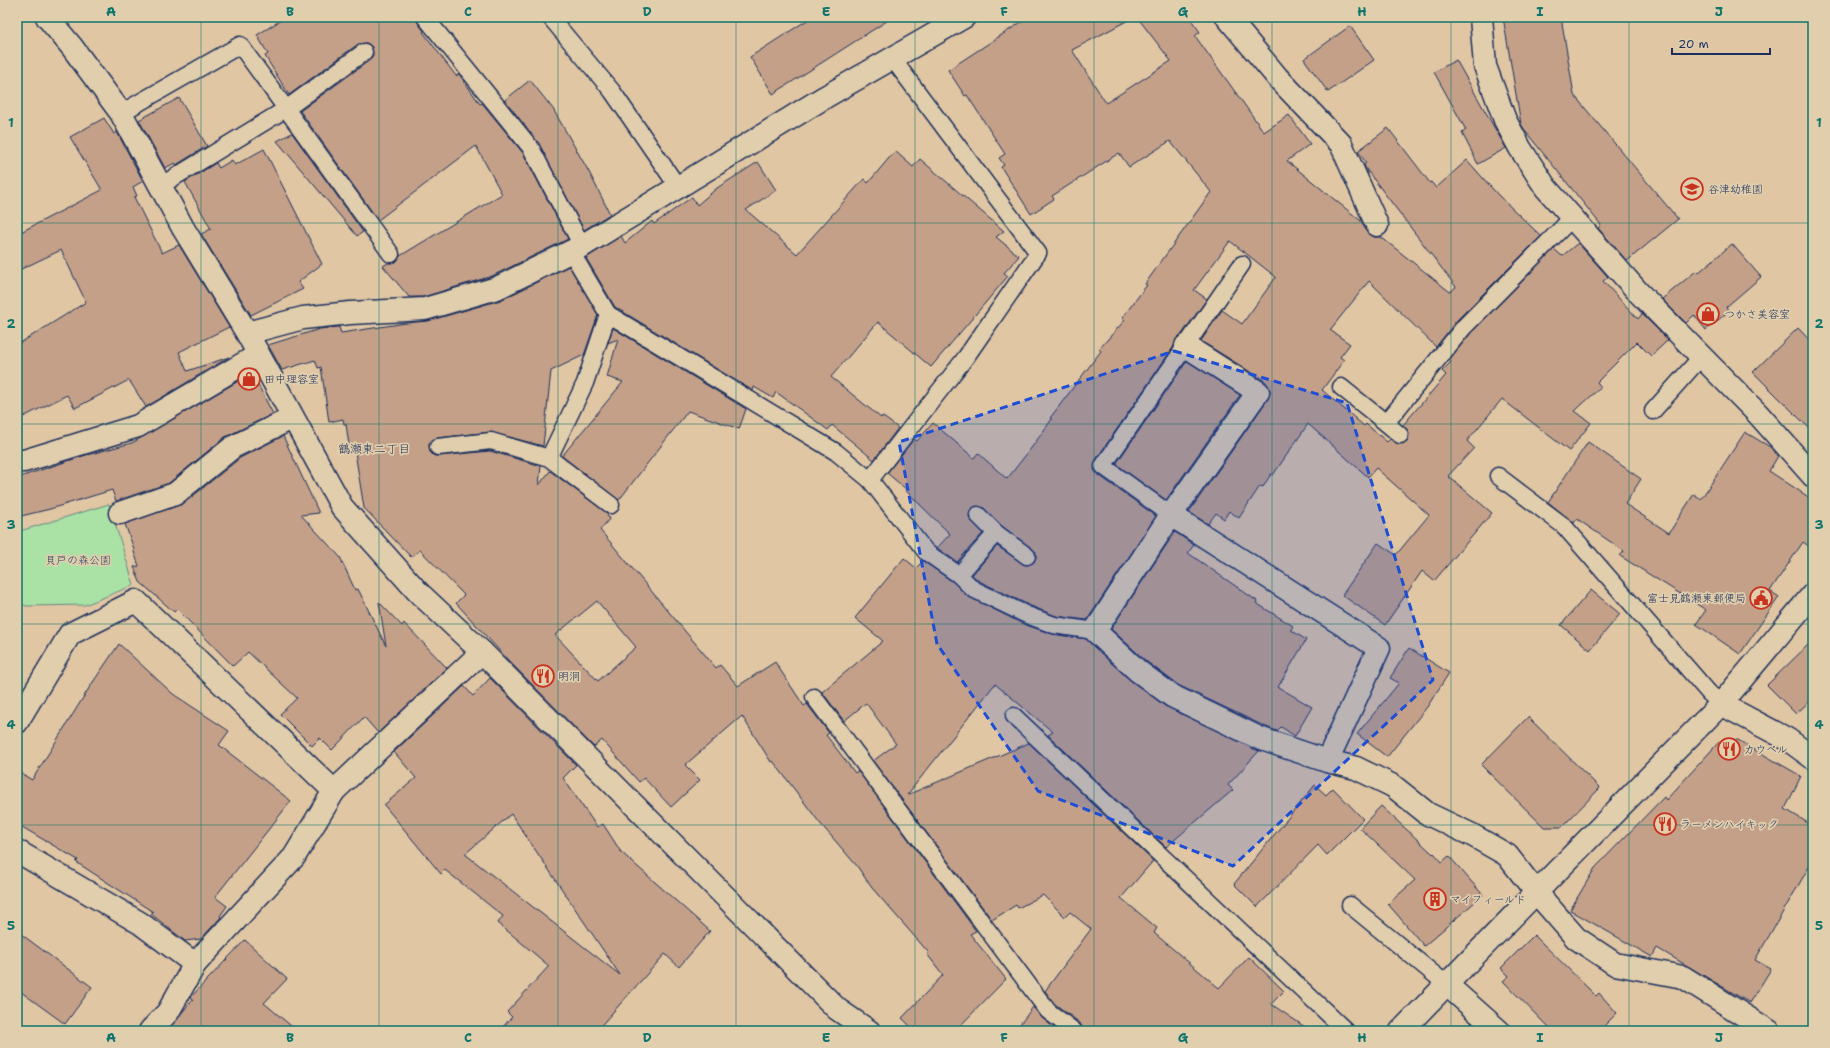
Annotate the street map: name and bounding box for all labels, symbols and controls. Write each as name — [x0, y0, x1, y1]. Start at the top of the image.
text: A — [106, 3, 116, 20]
text: B — [286, 3, 294, 20]
text: C — [464, 3, 472, 20]
text: D — [642, 3, 652, 20]
text: E — [822, 3, 831, 20]
text: F — [1000, 3, 1008, 20]
text: G — [1178, 3, 1189, 20]
text: H — [1357, 3, 1367, 20]
text: I — [1536, 3, 1544, 20]
text: J — [1715, 3, 1723, 20]
scale bar — [1672, 30, 1770, 56]
text: 20 m — [1678, 36, 1709, 52]
text: 1 — [8, 114, 14, 131]
text: 1 — [1816, 114, 1822, 131]
school or university icon: 谷津幼稚園 — [1679, 176, 1705, 202]
place label: 谷津幼稚園 — [1708, 182, 1763, 197]
shop icon: つかさ美容室 — [1695, 301, 1721, 327]
place label: つかさ美容室 — [1724, 307, 1790, 322]
text: 2 — [6, 315, 16, 332]
text: 2 — [1814, 315, 1824, 332]
shop icon: 田中理容室 — [236, 366, 262, 392]
place label: 田中理容室 — [264, 372, 319, 387]
district label: 鶴瀬東二丁目 — [338, 441, 410, 457]
text: 3 — [6, 516, 16, 533]
text: 3 — [1814, 516, 1824, 533]
park label: 貝戸の森公園 — [45, 553, 111, 568]
public building icon: 富士見鶴瀬東郵便局 — [1748, 585, 1774, 611]
place label: 富士見鶴瀬東郵便局 — [1647, 591, 1746, 606]
restaurant icon: 明洞 — [530, 663, 556, 689]
place label: 明洞 — [558, 669, 580, 684]
text: 4 — [6, 716, 16, 733]
text: 4 — [1814, 716, 1824, 733]
restaurant icon: カウベル — [1716, 736, 1742, 762]
place label: カウベル — [1744, 742, 1788, 757]
restaurant icon: ラーメンハイキック — [1652, 811, 1678, 837]
place label: ラーメンハイキック — [1680, 817, 1779, 832]
building icon: マイフィールド — [1422, 886, 1448, 912]
place label: マイフィールド — [1450, 892, 1526, 907]
text: 5 — [7, 917, 15, 934]
text: 5 — [1815, 917, 1823, 934]
text: A — [106, 1029, 116, 1046]
text: B — [286, 1029, 294, 1046]
text: C — [464, 1029, 472, 1046]
text: D — [642, 1029, 652, 1046]
text: E — [822, 1029, 831, 1046]
text: F — [1000, 1029, 1008, 1046]
text: G — [1178, 1029, 1189, 1046]
text: H — [1357, 1029, 1367, 1046]
text: I — [1536, 1029, 1544, 1046]
text: J — [1715, 1029, 1723, 1046]

